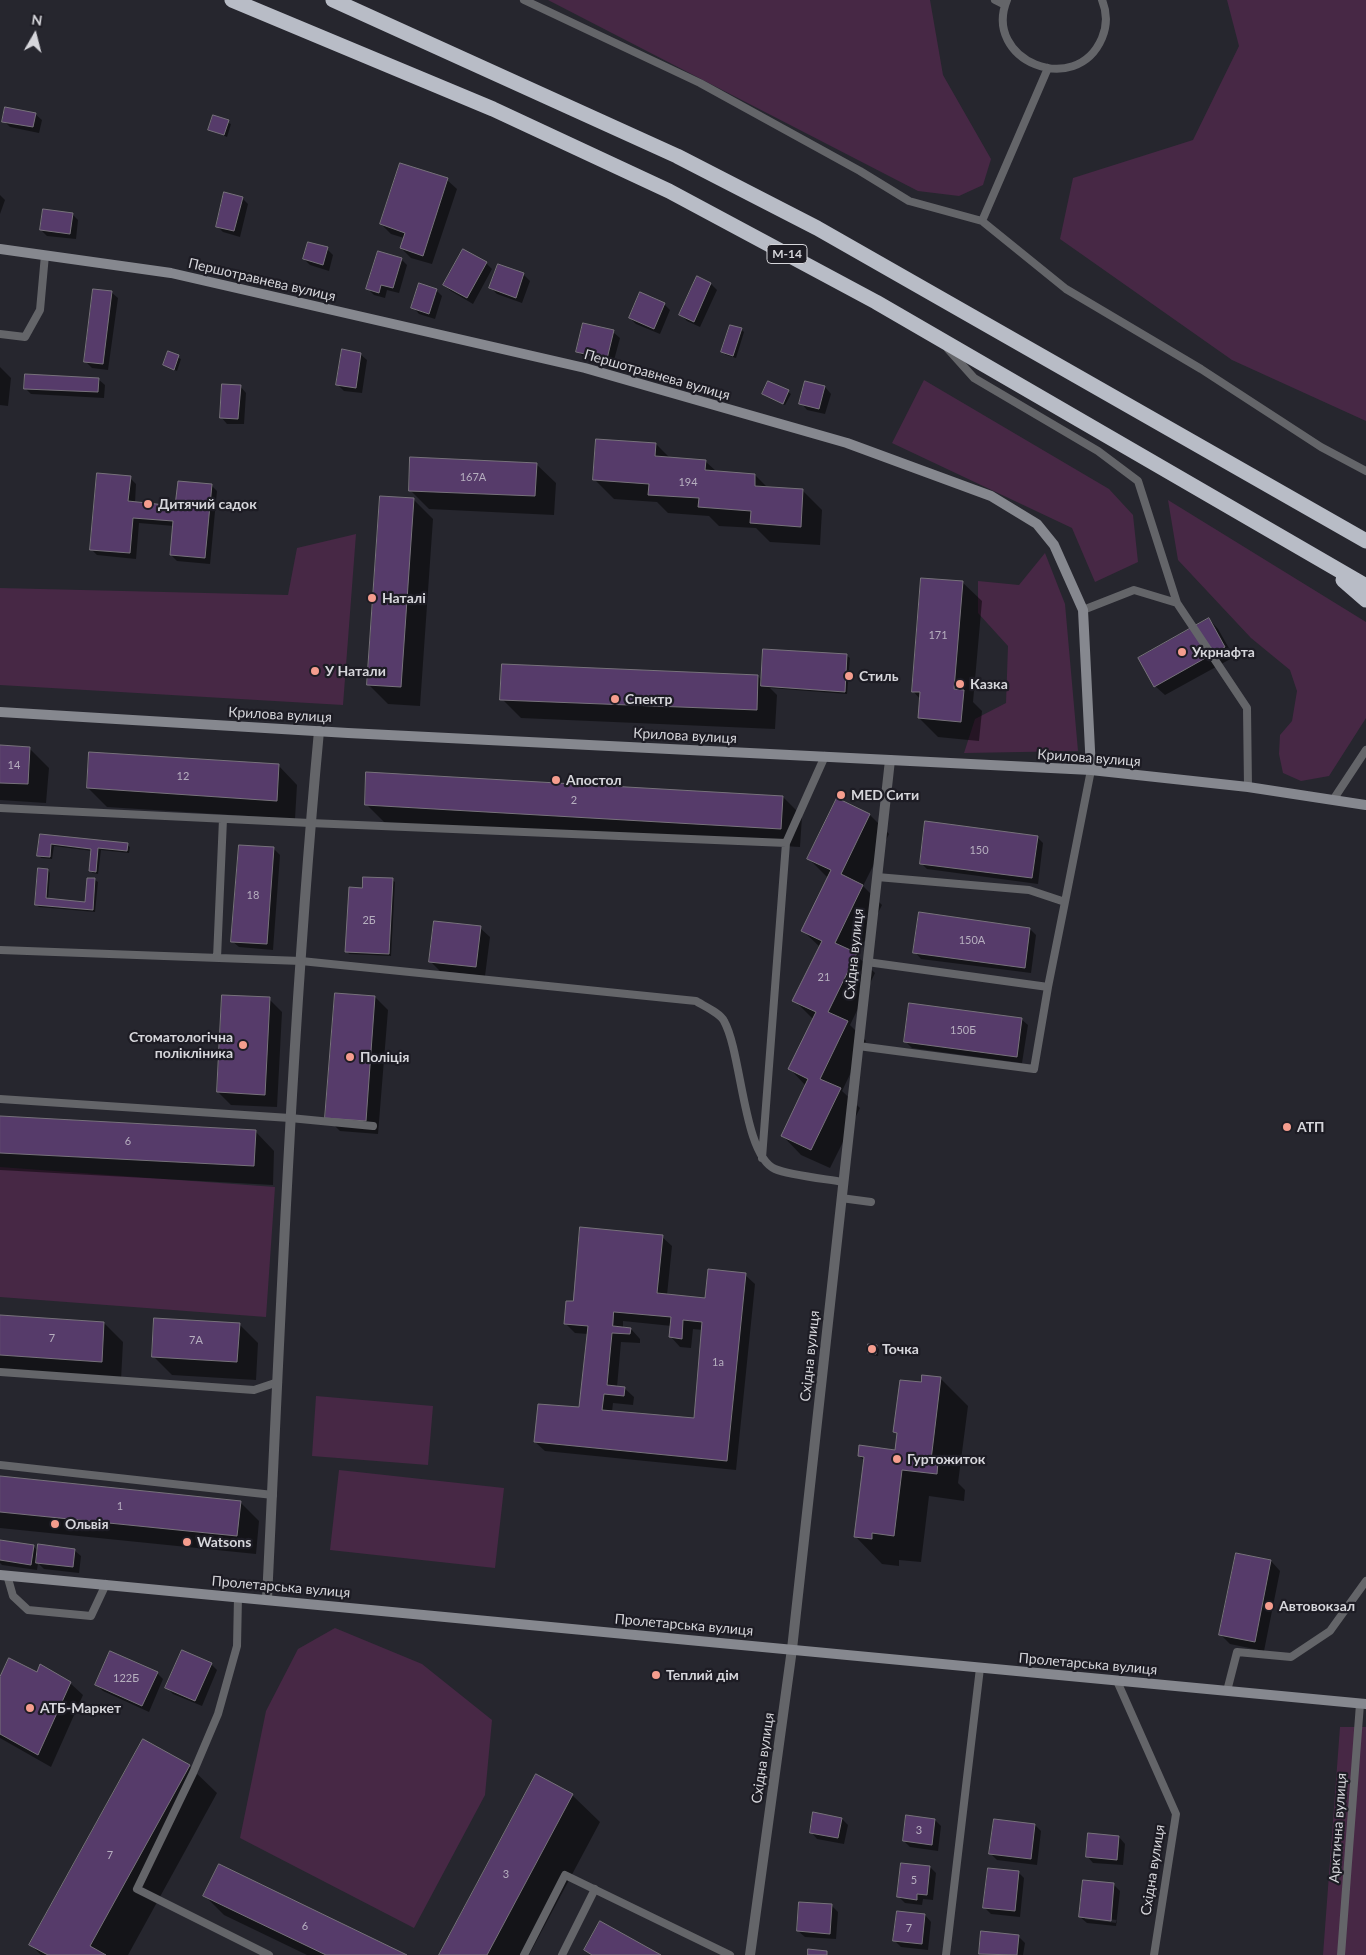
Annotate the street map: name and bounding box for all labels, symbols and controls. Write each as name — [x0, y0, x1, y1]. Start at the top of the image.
north arrow — [10, 10, 60, 60]
text: N — [31, 10, 44, 29]
road number: М-14 — [767, 244, 807, 264]
street label: Першотравнева вулиця — [187, 255, 337, 305]
street label: Першотравнева вулиця — [582, 346, 732, 404]
house number: 167А — [460, 470, 486, 484]
house number: 194 — [678, 475, 698, 489]
place label: Дитячий садок — [158, 496, 257, 512]
marker: Дитячий садок — [142, 498, 154, 510]
place label: Наталі — [382, 590, 426, 606]
marker: Наталі — [366, 592, 378, 604]
house number: 171 — [928, 628, 948, 642]
place label: Укрнафта — [1192, 644, 1255, 660]
marker: Укрнафта — [1176, 646, 1188, 658]
place label: У Натали — [325, 663, 386, 679]
marker: У Натали — [309, 665, 321, 677]
place label: Стиль — [859, 668, 898, 684]
marker: Стиль — [843, 670, 855, 682]
place label: Казка — [970, 676, 1008, 692]
marker: Казка — [954, 678, 966, 690]
place label: Спектр — [625, 691, 672, 707]
marker: Спектр — [609, 693, 621, 705]
street label: Крилова вулиця — [228, 704, 332, 726]
street label: Крилова вулиця — [633, 725, 737, 747]
street label: Крилова вулиця — [1037, 746, 1141, 770]
house number: 14 — [8, 758, 20, 772]
house number: 12 — [177, 769, 189, 783]
place label: Апостол — [566, 772, 622, 788]
marker: Апостол — [550, 774, 562, 786]
place label: MED Сити — [851, 787, 919, 803]
marker: MED Сити — [835, 789, 847, 801]
house number: 2 — [571, 793, 577, 807]
house number: 150 — [969, 843, 989, 857]
house number: 18 — [247, 888, 259, 902]
street label: Східна вулиця — [841, 908, 867, 1000]
house number: 2Б — [362, 913, 376, 927]
house number: 150А — [959, 933, 985, 947]
house number: 21 — [818, 970, 830, 984]
house number: 150Б — [950, 1023, 976, 1037]
place label: Стоматологічна полікліника — [129, 1029, 233, 1062]
marker: Стоматологічна полікліника — [237, 1039, 249, 1051]
place label: Поліція — [360, 1049, 409, 1065]
marker: Поліція — [344, 1051, 356, 1063]
place label: АТП — [1297, 1119, 1325, 1135]
marker: АТП — [1281, 1121, 1293, 1133]
house number: 6 — [125, 1134, 131, 1148]
street label: Східна вулиця — [797, 1310, 823, 1402]
house number: 7 — [49, 1331, 55, 1345]
house number: 7А — [189, 1333, 203, 1347]
place label: Точка — [882, 1341, 919, 1357]
marker: Точка — [866, 1343, 878, 1355]
house number: 1а — [712, 1355, 724, 1369]
place label: Гуртожиток — [907, 1451, 985, 1467]
marker: Гуртожиток — [891, 1453, 903, 1465]
house number: 1 — [117, 1499, 123, 1513]
place label: Ольвія — [65, 1516, 108, 1532]
marker: Ольвія — [49, 1518, 61, 1530]
place label: Watsons — [197, 1534, 251, 1550]
marker: Watsons — [181, 1536, 193, 1548]
street label: Пролетарська вулиця — [211, 1573, 351, 1601]
place label: Автовокзал — [1279, 1598, 1355, 1614]
marker: Автовокзал — [1263, 1600, 1275, 1612]
street label: Пролетарська вулиця — [614, 1611, 754, 1639]
street label: Пролетарська вулиця — [1018, 1650, 1158, 1678]
place label: Теплий дім — [666, 1667, 739, 1683]
marker: Теплий дім — [650, 1669, 662, 1681]
house number: 122Б — [113, 1671, 139, 1685]
place label: АТБ-Маркет — [40, 1700, 121, 1716]
marker: АТБ-Маркет — [24, 1702, 36, 1714]
street label: Східна вулиця — [748, 1711, 778, 1805]
street label: Арктична вулиця — [1326, 1772, 1350, 1884]
house number: 3 — [916, 1823, 922, 1837]
street label: Східна вулиця — [1138, 1823, 1168, 1917]
house number: 7 — [107, 1848, 113, 1862]
house number: 3 — [503, 1867, 509, 1881]
house number: 5 — [911, 1873, 917, 1887]
house number: 6 — [302, 1919, 308, 1933]
house number: 7 — [906, 1921, 912, 1935]

